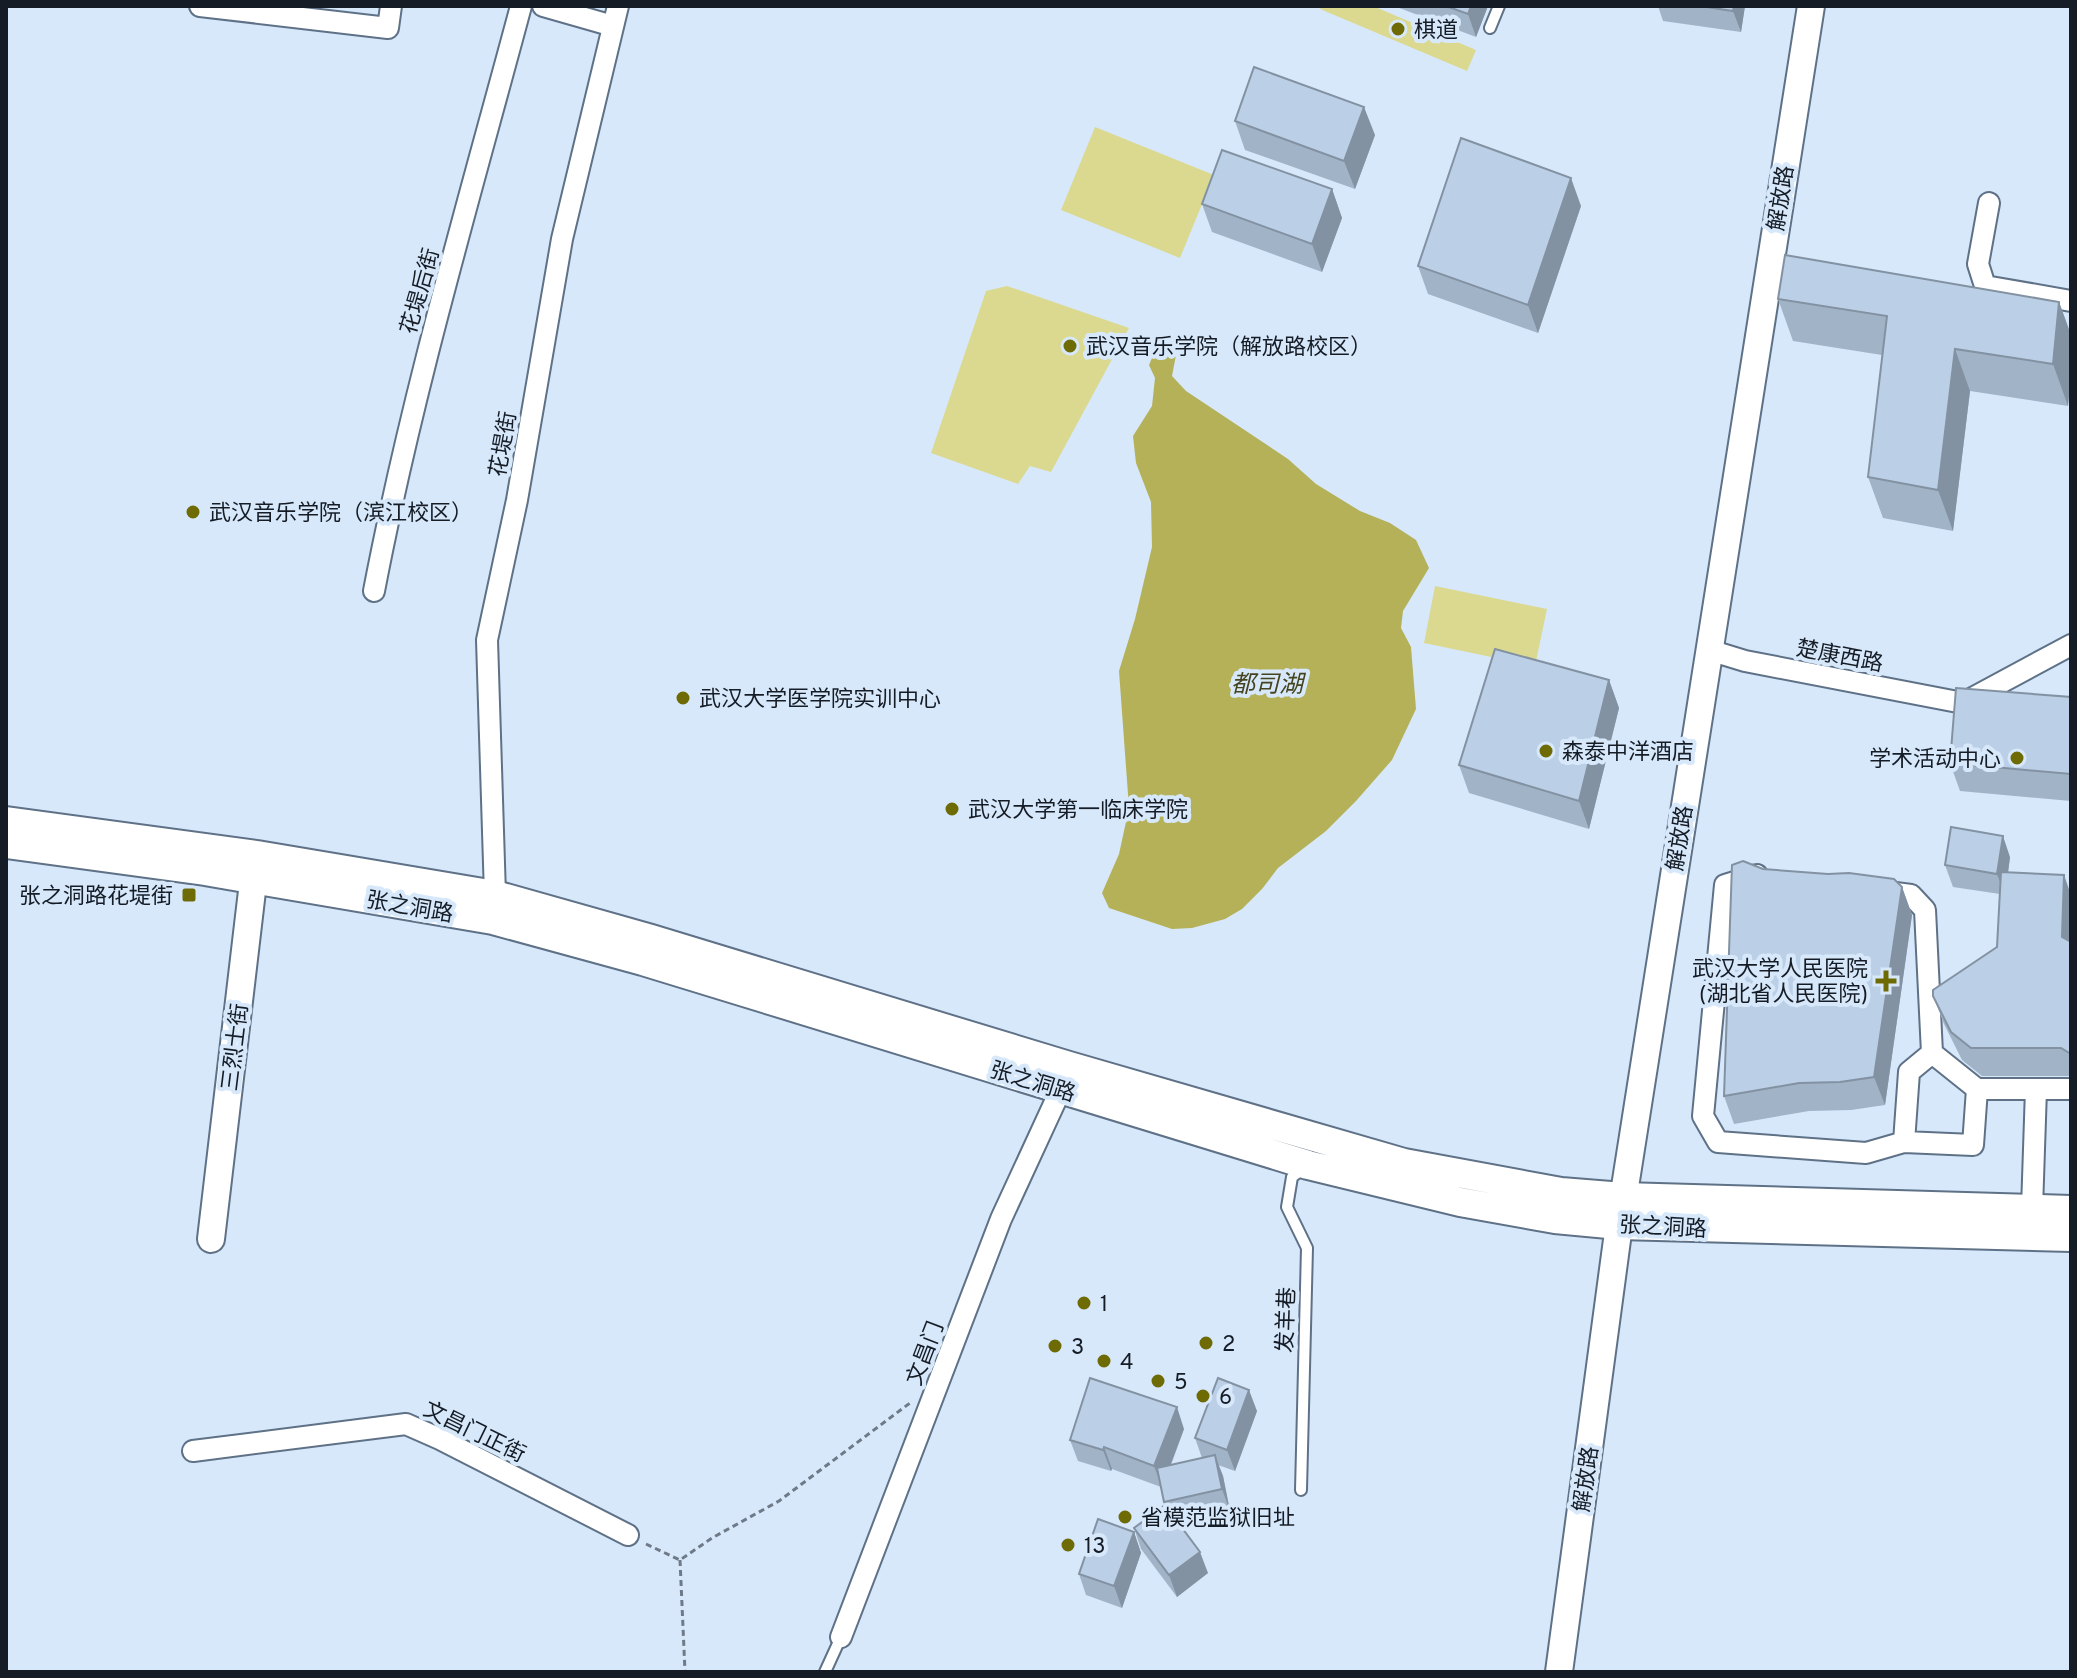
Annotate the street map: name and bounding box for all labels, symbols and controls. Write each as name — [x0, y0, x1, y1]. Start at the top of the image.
place label: 棋道 — [1414, 18, 1458, 45]
marker: 棋道 — [1389, 20, 1407, 38]
street label: 解放路 — [1764, 164, 1801, 233]
street label: 花堤后街 — [396, 246, 447, 338]
place label: 武汉音乐学院（解放路校区） — [1086, 335, 1372, 362]
marker: 武汉音乐学院（解放路校区） — [1061, 337, 1079, 355]
street label: 花堤街 — [485, 410, 523, 479]
place label: 武汉音乐学院（滨江校区） — [209, 501, 473, 528]
marker: 武汉音乐学院（滨江校区） — [184, 503, 202, 521]
street label: 楚康西路 — [1794, 636, 1885, 679]
water label: 都司湖 — [1231, 671, 1307, 701]
place label: 武汉大学医学院实训中心 — [699, 687, 941, 714]
marker: 武汉大学医学院实训中心 — [674, 689, 692, 707]
place label: 森泰中洋酒店 — [1562, 740, 1694, 767]
marker: 森泰中洋酒店 — [1537, 742, 1555, 760]
place label: 学术活动中心 — [1869, 747, 2001, 774]
marker: 学术活动中心 — [2008, 749, 2026, 767]
place label: 武汉大学第一临床学院 — [968, 798, 1188, 825]
marker: 武汉大学第一临床学院 — [943, 800, 961, 818]
street label: 解放路 — [1663, 804, 1700, 873]
place label: 张之洞路花堤街 — [19, 884, 173, 911]
marker: 张之洞路花堤街 — [180, 886, 198, 904]
street label: 张之洞路 — [364, 888, 455, 929]
place label: 武汉大学人民医院 (湖北省人民医院) — [1692, 957, 1868, 1009]
marker: 武汉大学人民医院 (湖北省人民医院) — [1875, 970, 1897, 992]
street label: 三烈士街 — [218, 1002, 255, 1093]
street label: 张之洞路 — [986, 1058, 1078, 1109]
street label: 张之洞路 — [1618, 1213, 1708, 1244]
street label: 发羊巷 — [1273, 1287, 1302, 1354]
place label: 1 — [1100, 1292, 1108, 1319]
marker: 1 — [1075, 1294, 1093, 1312]
street label: 文昌门 — [902, 1318, 951, 1390]
place label: 2 — [1222, 1332, 1235, 1359]
marker: 2 — [1197, 1334, 1215, 1352]
place label: 3 — [1071, 1335, 1084, 1362]
marker: 3 — [1046, 1337, 1064, 1355]
place label: 4 — [1120, 1350, 1134, 1377]
marker: 4 — [1095, 1352, 1113, 1370]
place label: 5 — [1174, 1370, 1188, 1397]
marker: 5 — [1149, 1372, 1167, 1390]
place label: 6 — [1219, 1385, 1232, 1412]
marker: 6 — [1194, 1387, 1212, 1405]
street label: 文昌门正街 — [419, 1397, 529, 1469]
street label: 解放路 — [1570, 1445, 1605, 1514]
place label: 省模范监狱旧址 — [1141, 1506, 1295, 1533]
marker: 省模范监狱旧址 — [1116, 1508, 1134, 1526]
place label: 13 — [1084, 1534, 1105, 1561]
marker: 13 — [1059, 1536, 1077, 1554]

